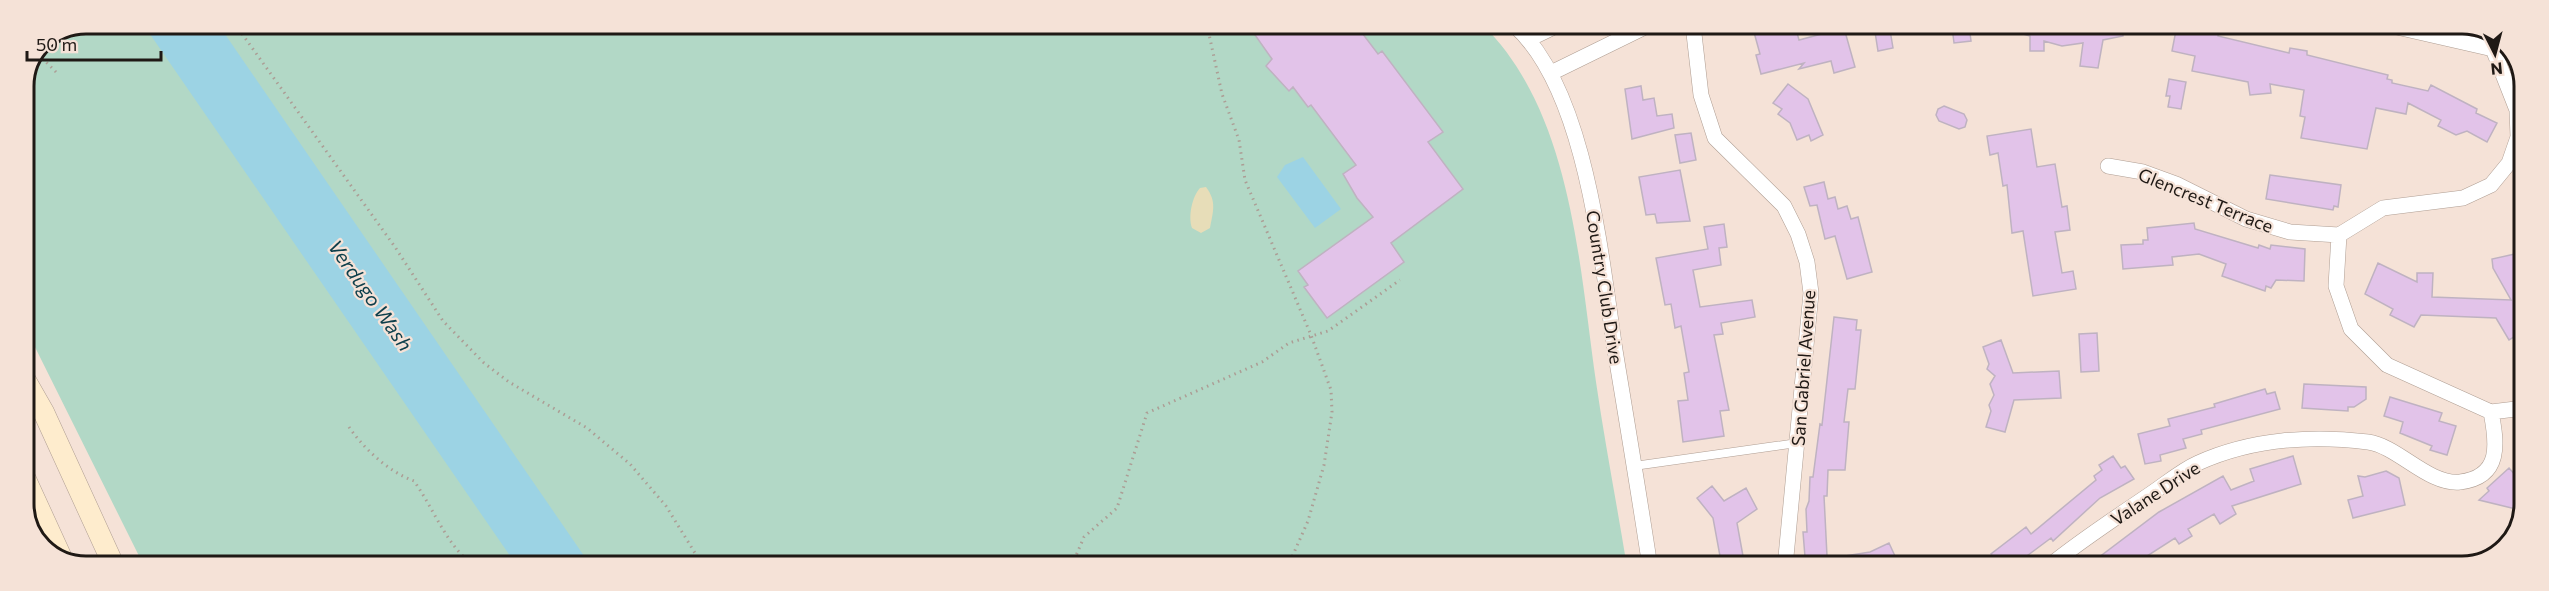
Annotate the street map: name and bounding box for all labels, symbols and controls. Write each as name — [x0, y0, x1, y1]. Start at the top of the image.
scale bar — [27, 24, 160, 62]
north arrow — [2465, 24, 2525, 84]
text: 50 m — [36, 33, 77, 55]
text: N — [2490, 59, 2504, 79]
street label: Glencrest Terrace — [2135, 163, 2277, 237]
street label: Country Club Drive — [1582, 209, 1628, 365]
water label: Verdugo Wash — [324, 235, 418, 355]
street label: San Gabriel Avenue — [1787, 289, 1819, 447]
street label: Valane Drive — [2106, 456, 2204, 530]

